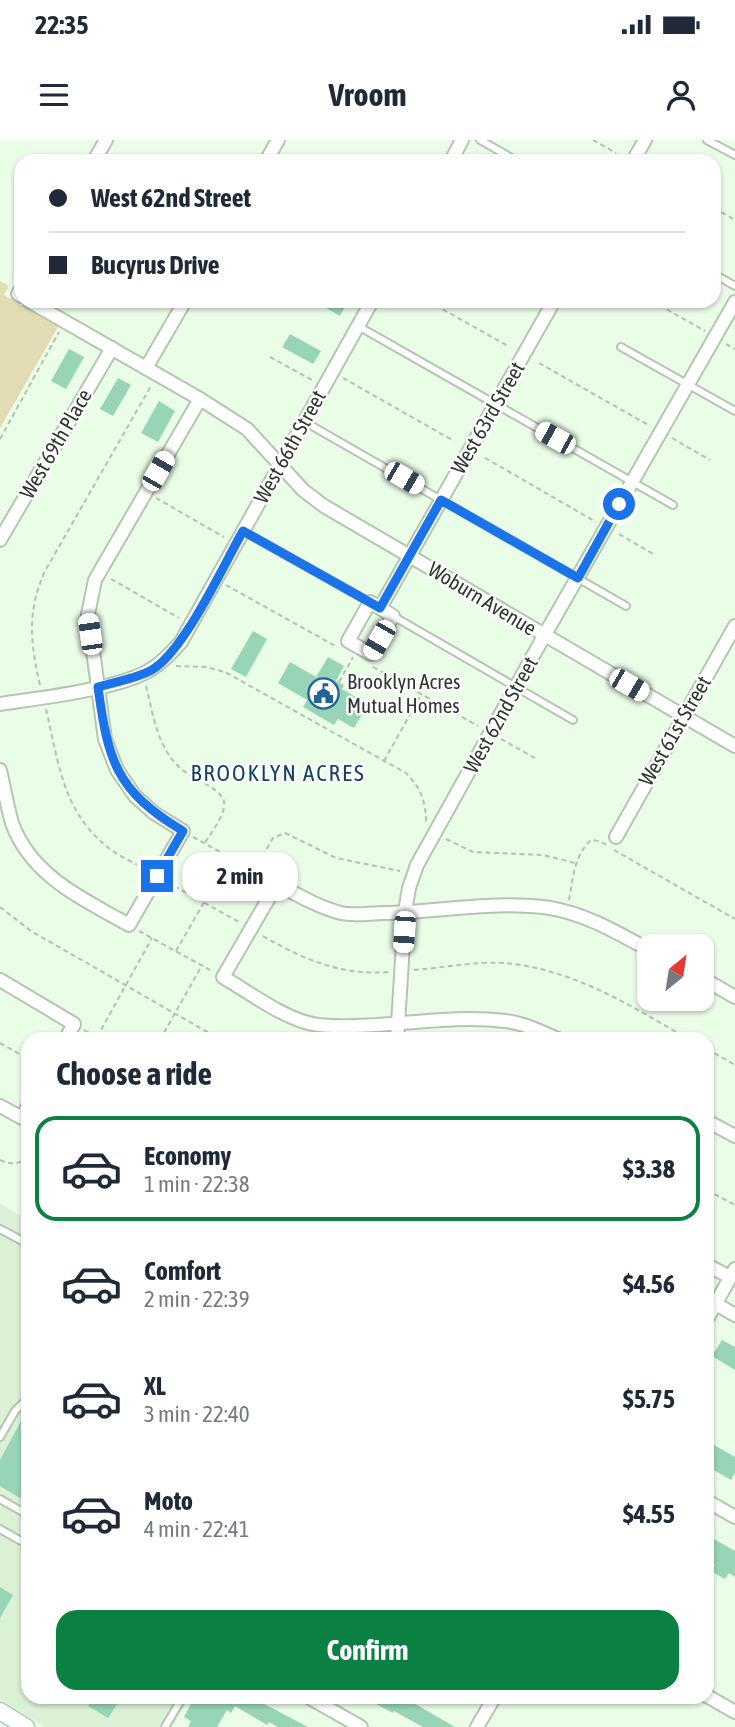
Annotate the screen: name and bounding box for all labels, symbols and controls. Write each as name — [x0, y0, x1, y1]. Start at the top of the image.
text: 22:35 — [35, 10, 89, 40]
icon: menu — [35, 76, 73, 114]
text: Vroom — [328, 76, 407, 113]
icon: person — [662, 76, 700, 114]
text: West 62nd Street — [91, 183, 251, 213]
text: Bucyrus Drive — [91, 250, 220, 280]
street label: West 63rd Street — [445, 357, 529, 478]
street label: West 69th Place — [14, 385, 96, 502]
street label: West 66th Street — [248, 386, 330, 507]
car — [532, 419, 579, 457]
car — [139, 448, 178, 494]
car — [381, 458, 428, 498]
route start — [603, 488, 635, 520]
street label: Woburn Avenue — [424, 556, 541, 640]
car — [77, 612, 104, 656]
car — [360, 617, 399, 663]
street label: West 62nd Street — [458, 652, 542, 777]
car — [606, 665, 653, 705]
place label: Brooklyn Acres Mutual Homes — [347, 669, 460, 717]
street label: West 61st Street — [633, 671, 715, 790]
public building icon: Brooklyn Acres Mutual Homes — [307, 677, 341, 711]
district label: BROOKLYN ACRES — [190, 760, 366, 786]
callout: 2 min — [182, 852, 297, 900]
route end — [141, 860, 173, 892]
text: 2 min — [217, 863, 263, 889]
car — [393, 910, 416, 954]
north arrow — [637, 934, 714, 1012]
map controls — [637, 934, 714, 1011]
text: Choose a ride — [56, 1055, 212, 1092]
icon: car — [60, 1137, 123, 1200]
text: Economy — [144, 1141, 231, 1171]
text: $3.38 — [623, 1154, 675, 1184]
text: 1 min · 22:38 — [144, 1171, 250, 1197]
icon: car — [60, 1252, 123, 1315]
text: Comfort — [144, 1256, 221, 1286]
text: $4.56 — [623, 1269, 675, 1299]
text: 2 min · 22:39 — [144, 1286, 250, 1312]
icon: car — [60, 1367, 123, 1430]
text: XL — [144, 1371, 166, 1401]
text: $5.75 — [623, 1384, 675, 1414]
text: 3 min · 22:40 — [144, 1401, 250, 1427]
icon: car — [60, 1482, 123, 1545]
text: Moto — [144, 1486, 193, 1516]
text: $4.55 — [623, 1499, 675, 1529]
text: 4 min · 22:41 — [144, 1516, 250, 1542]
button: Confirm — [56, 1610, 679, 1690]

